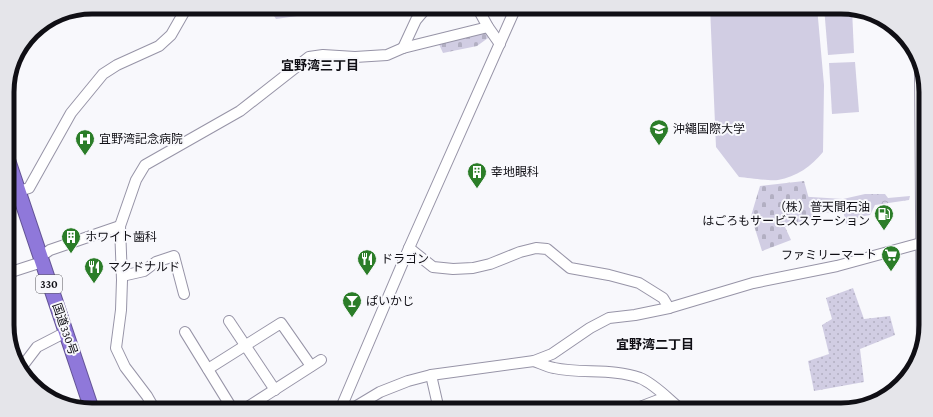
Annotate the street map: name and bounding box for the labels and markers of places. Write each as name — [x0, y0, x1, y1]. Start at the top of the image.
school or university icon: 沖繩国際大学 — [648, 118, 670, 146]
place label: 沖繩国際大学 — [673, 122, 745, 136]
hospital icon: 宜野湾記念病院 — [74, 128, 96, 156]
place label: 宜野湾記念病院 — [99, 132, 183, 146]
building icon: 幸地眼科 — [466, 161, 488, 189]
place label: 幸地眼科 — [491, 165, 539, 179]
place label: （株）普天間石油 はごろもサービスステーション — [702, 200, 870, 228]
fuel station icon: （株）普天間石油 はごろもサービスステーション — [873, 203, 895, 231]
building icon: ホワイト歯科 — [60, 226, 82, 254]
place label: ホワイト歯科 — [85, 230, 157, 244]
supermarket icon: ファミリーマート — [880, 244, 902, 272]
restaurant icon: ドラゴン — [356, 248, 378, 276]
place label: ファミリーマート — [781, 248, 877, 262]
place label: ドラゴン — [381, 252, 429, 266]
restaurant icon: マクドナルド — [83, 256, 105, 284]
place label: マクドナルド — [108, 260, 180, 274]
bar icon: ぱいかじ — [341, 290, 363, 318]
place label: ぱいかじ — [366, 294, 414, 308]

